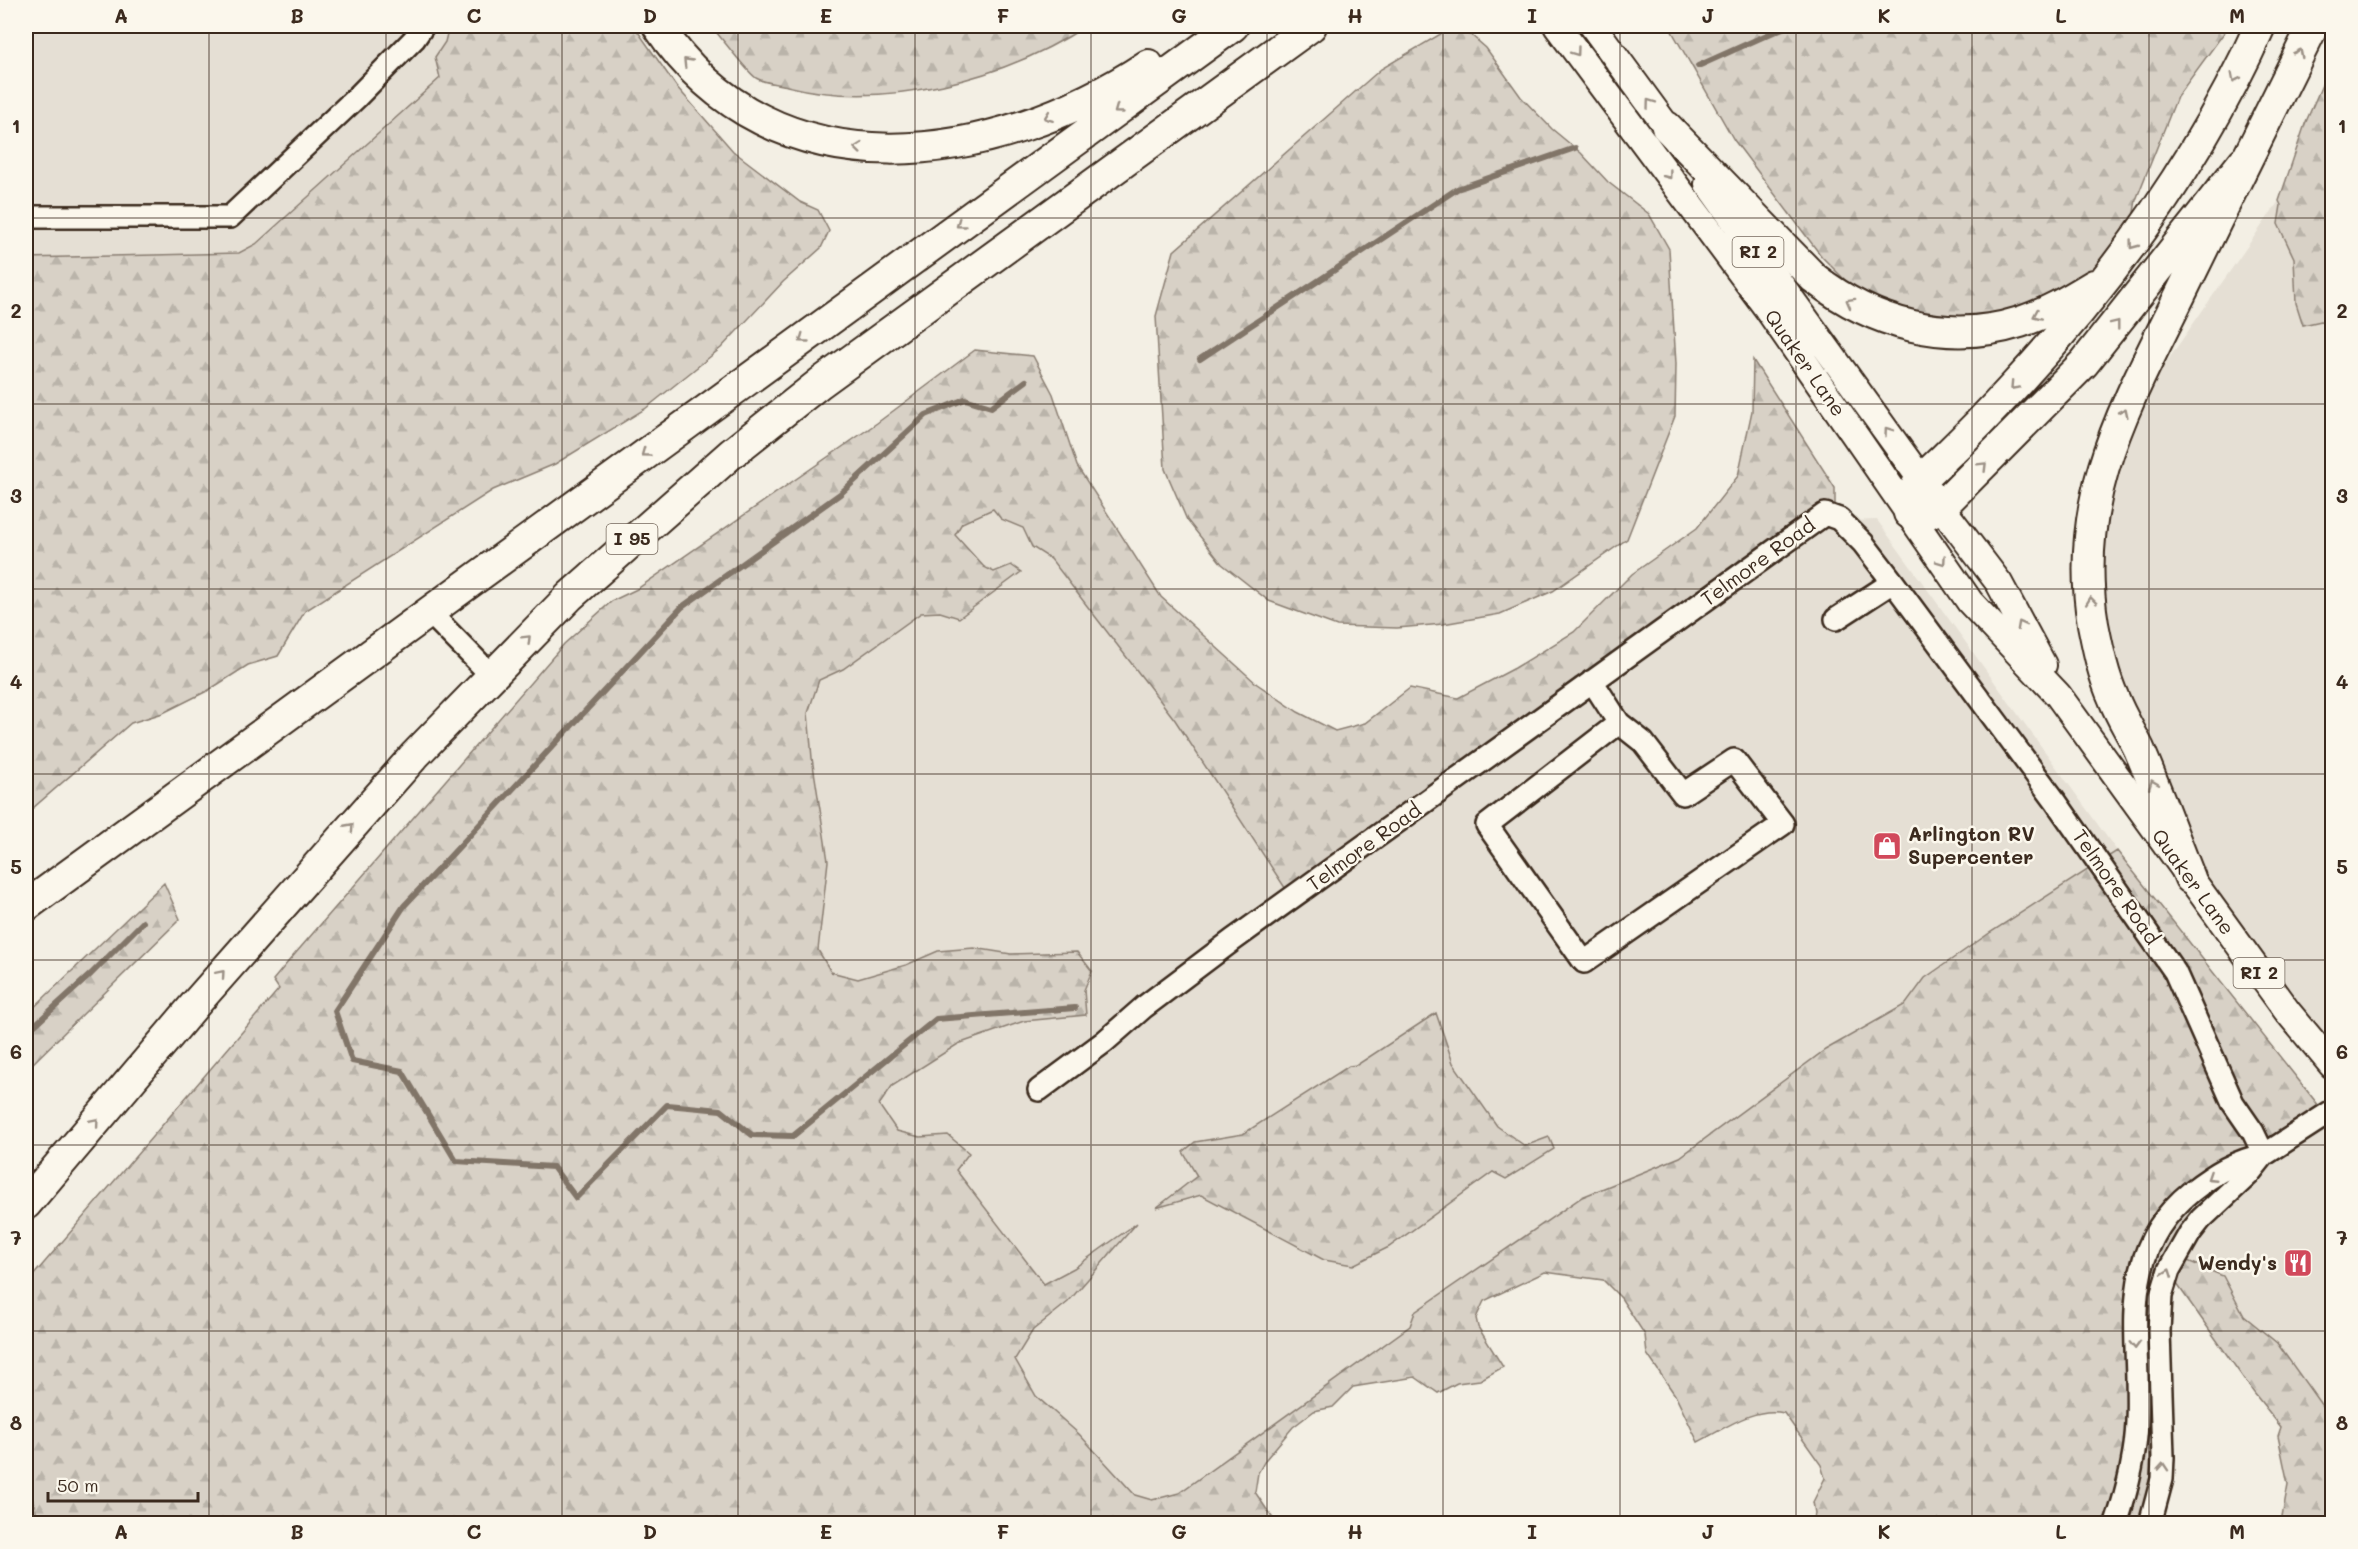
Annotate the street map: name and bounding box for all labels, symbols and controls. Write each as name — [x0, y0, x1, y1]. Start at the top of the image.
text: A — [114, 2, 128, 28]
text: B — [290, 2, 304, 28]
text: C — [467, 2, 482, 28]
text: D — [643, 2, 657, 28]
text: E — [820, 2, 832, 28]
text: F — [997, 2, 1010, 28]
text: G — [1171, 2, 1187, 28]
text: H — [1347, 2, 1363, 28]
text: I — [1527, 2, 1537, 28]
text: J — [1701, 2, 1715, 28]
text: K — [1877, 2, 1891, 28]
text: L — [2055, 2, 2067, 28]
text: M — [2229, 2, 2245, 28]
one-way arrow — [1569, 45, 1580, 56]
one-way arrow — [2292, 49, 2303, 59]
one-way arrow — [683, 59, 694, 69]
one-way arrow — [2230, 72, 2242, 83]
one-way arrow — [1646, 99, 1657, 110]
one-way arrow — [1113, 102, 1124, 113]
one-way arrow — [1044, 110, 1055, 122]
text: 1 — [12, 112, 20, 138]
text: 1 — [2338, 112, 2346, 138]
one-way arrow — [853, 142, 862, 155]
one-way arrow — [1661, 169, 1672, 180]
one-way arrow — [956, 217, 967, 228]
road number: RI 2 — [1732, 237, 1784, 267]
one-way arrow — [2129, 238, 2140, 249]
text: 2 — [10, 297, 22, 323]
text: 2 — [2336, 297, 2348, 323]
one-way arrow — [1846, 298, 1856, 309]
street label: Quaker Lane — [1759, 304, 1852, 421]
one-way arrow — [2032, 308, 2043, 320]
one-way arrow — [2108, 319, 2119, 330]
one-way arrow — [798, 332, 809, 343]
one-way arrow — [2010, 379, 2021, 389]
one-way arrow — [2117, 407, 2129, 418]
one-way arrow — [1884, 427, 1895, 438]
one-way arrow — [640, 446, 651, 457]
one-way arrow — [1975, 462, 1986, 473]
text: 3 — [10, 482, 22, 508]
text: 3 — [2336, 482, 2348, 508]
street label: Telmore Road — [1695, 511, 1820, 611]
road number: I 95 — [606, 524, 658, 554]
one-way arrow — [1935, 555, 1946, 566]
one-way arrow — [2085, 597, 2097, 606]
one-way arrow — [2017, 620, 2028, 631]
one-way arrow — [519, 636, 530, 647]
text: 4 — [10, 668, 23, 694]
text: 4 — [2336, 668, 2349, 694]
one-way arrow — [2148, 780, 2160, 791]
street label: Telmore Road — [1301, 796, 1426, 896]
place label: Arlington RV Supercenter — [1908, 820, 2035, 869]
street label: Quaker Lane — [2147, 823, 2241, 940]
one-way arrow — [343, 824, 354, 834]
street label: Telmore Road — [2067, 824, 2166, 949]
shop icon: Arlington RV Supercenter — [1871, 830, 1903, 862]
text: 5 — [10, 853, 22, 879]
text: 5 — [2336, 853, 2348, 879]
road number: RI 2 — [2234, 958, 2284, 988]
one-way arrow — [214, 970, 225, 981]
text: 6 — [10, 1038, 22, 1064]
text: 6 — [2336, 1038, 2348, 1064]
one-way arrow — [88, 1118, 99, 1129]
one-way arrow — [2207, 1170, 2217, 1182]
text: 7 — [10, 1224, 22, 1250]
text: 7 — [2336, 1224, 2348, 1250]
restaurant icon: Wendy's — [2282, 1247, 2314, 1279]
place label: Wendy's — [2198, 1249, 2277, 1275]
one-way arrow — [2161, 1268, 2174, 1279]
one-way arrow — [2129, 1341, 2141, 1350]
text: 8 — [10, 1409, 22, 1435]
text: 8 — [2336, 1409, 2348, 1435]
one-way arrow — [2156, 1462, 2169, 1471]
scale bar — [48, 1465, 198, 1503]
text: 50 m — [57, 1473, 99, 1497]
text: A — [114, 1518, 128, 1544]
text: B — [290, 1518, 304, 1544]
text: C — [467, 1518, 482, 1544]
text: D — [643, 1518, 657, 1544]
text: E — [820, 1518, 832, 1544]
text: F — [997, 1518, 1010, 1544]
text: G — [1171, 1518, 1187, 1544]
text: H — [1347, 1518, 1363, 1544]
text: I — [1527, 1518, 1537, 1544]
text: J — [1701, 1518, 1715, 1544]
text: K — [1877, 1518, 1891, 1544]
text: L — [2055, 1518, 2067, 1544]
text: M — [2229, 1518, 2245, 1544]

